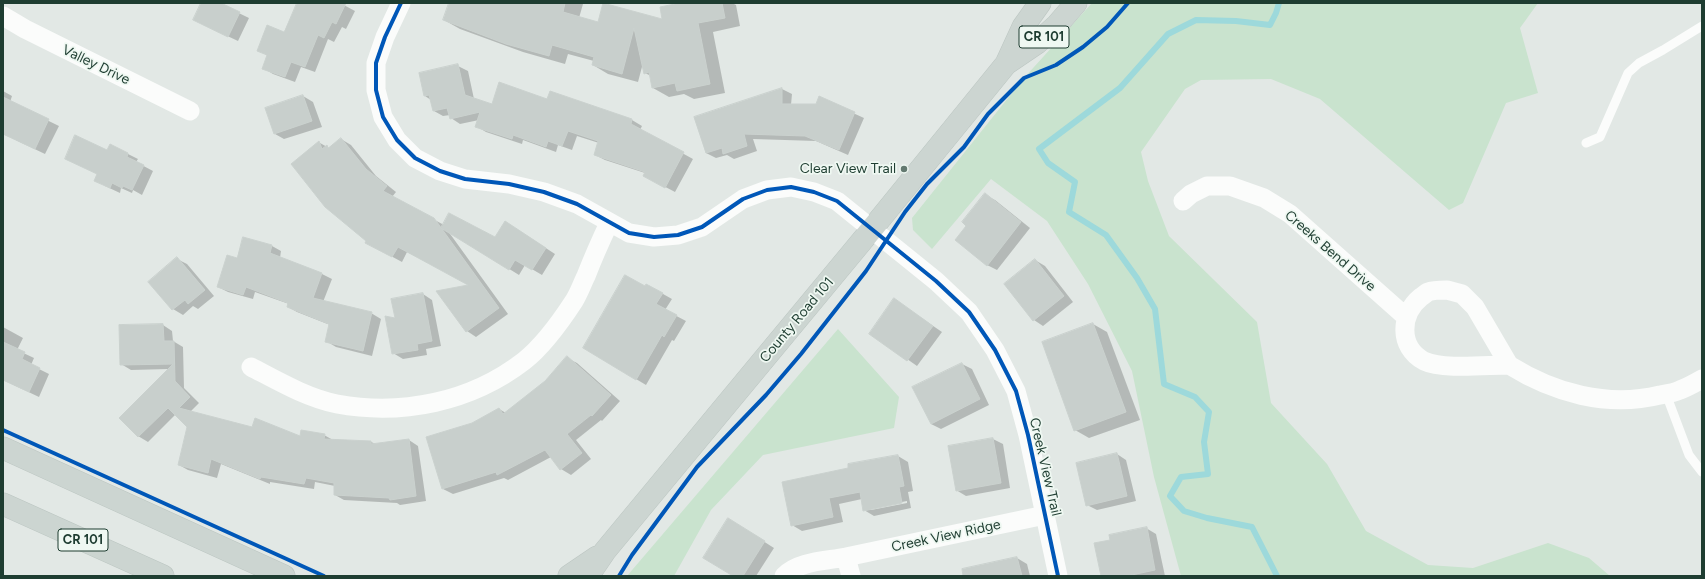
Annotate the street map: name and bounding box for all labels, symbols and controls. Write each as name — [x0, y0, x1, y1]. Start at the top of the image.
road number: CR 101 — [1019, 26, 1069, 48]
street label: Valley Drive — [59, 41, 133, 89]
place label: Clear View Trail — [800, 161, 896, 177]
marker: Clear View Trail — [899, 164, 909, 174]
street label: Creeks Bend Drive — [1281, 207, 1379, 295]
street label: County Road 101 — [756, 274, 838, 366]
street label: Creek View Trail — [1026, 416, 1064, 518]
street label: Creek View Ridge — [890, 516, 1002, 556]
road number: CR 101 — [58, 529, 108, 551]

